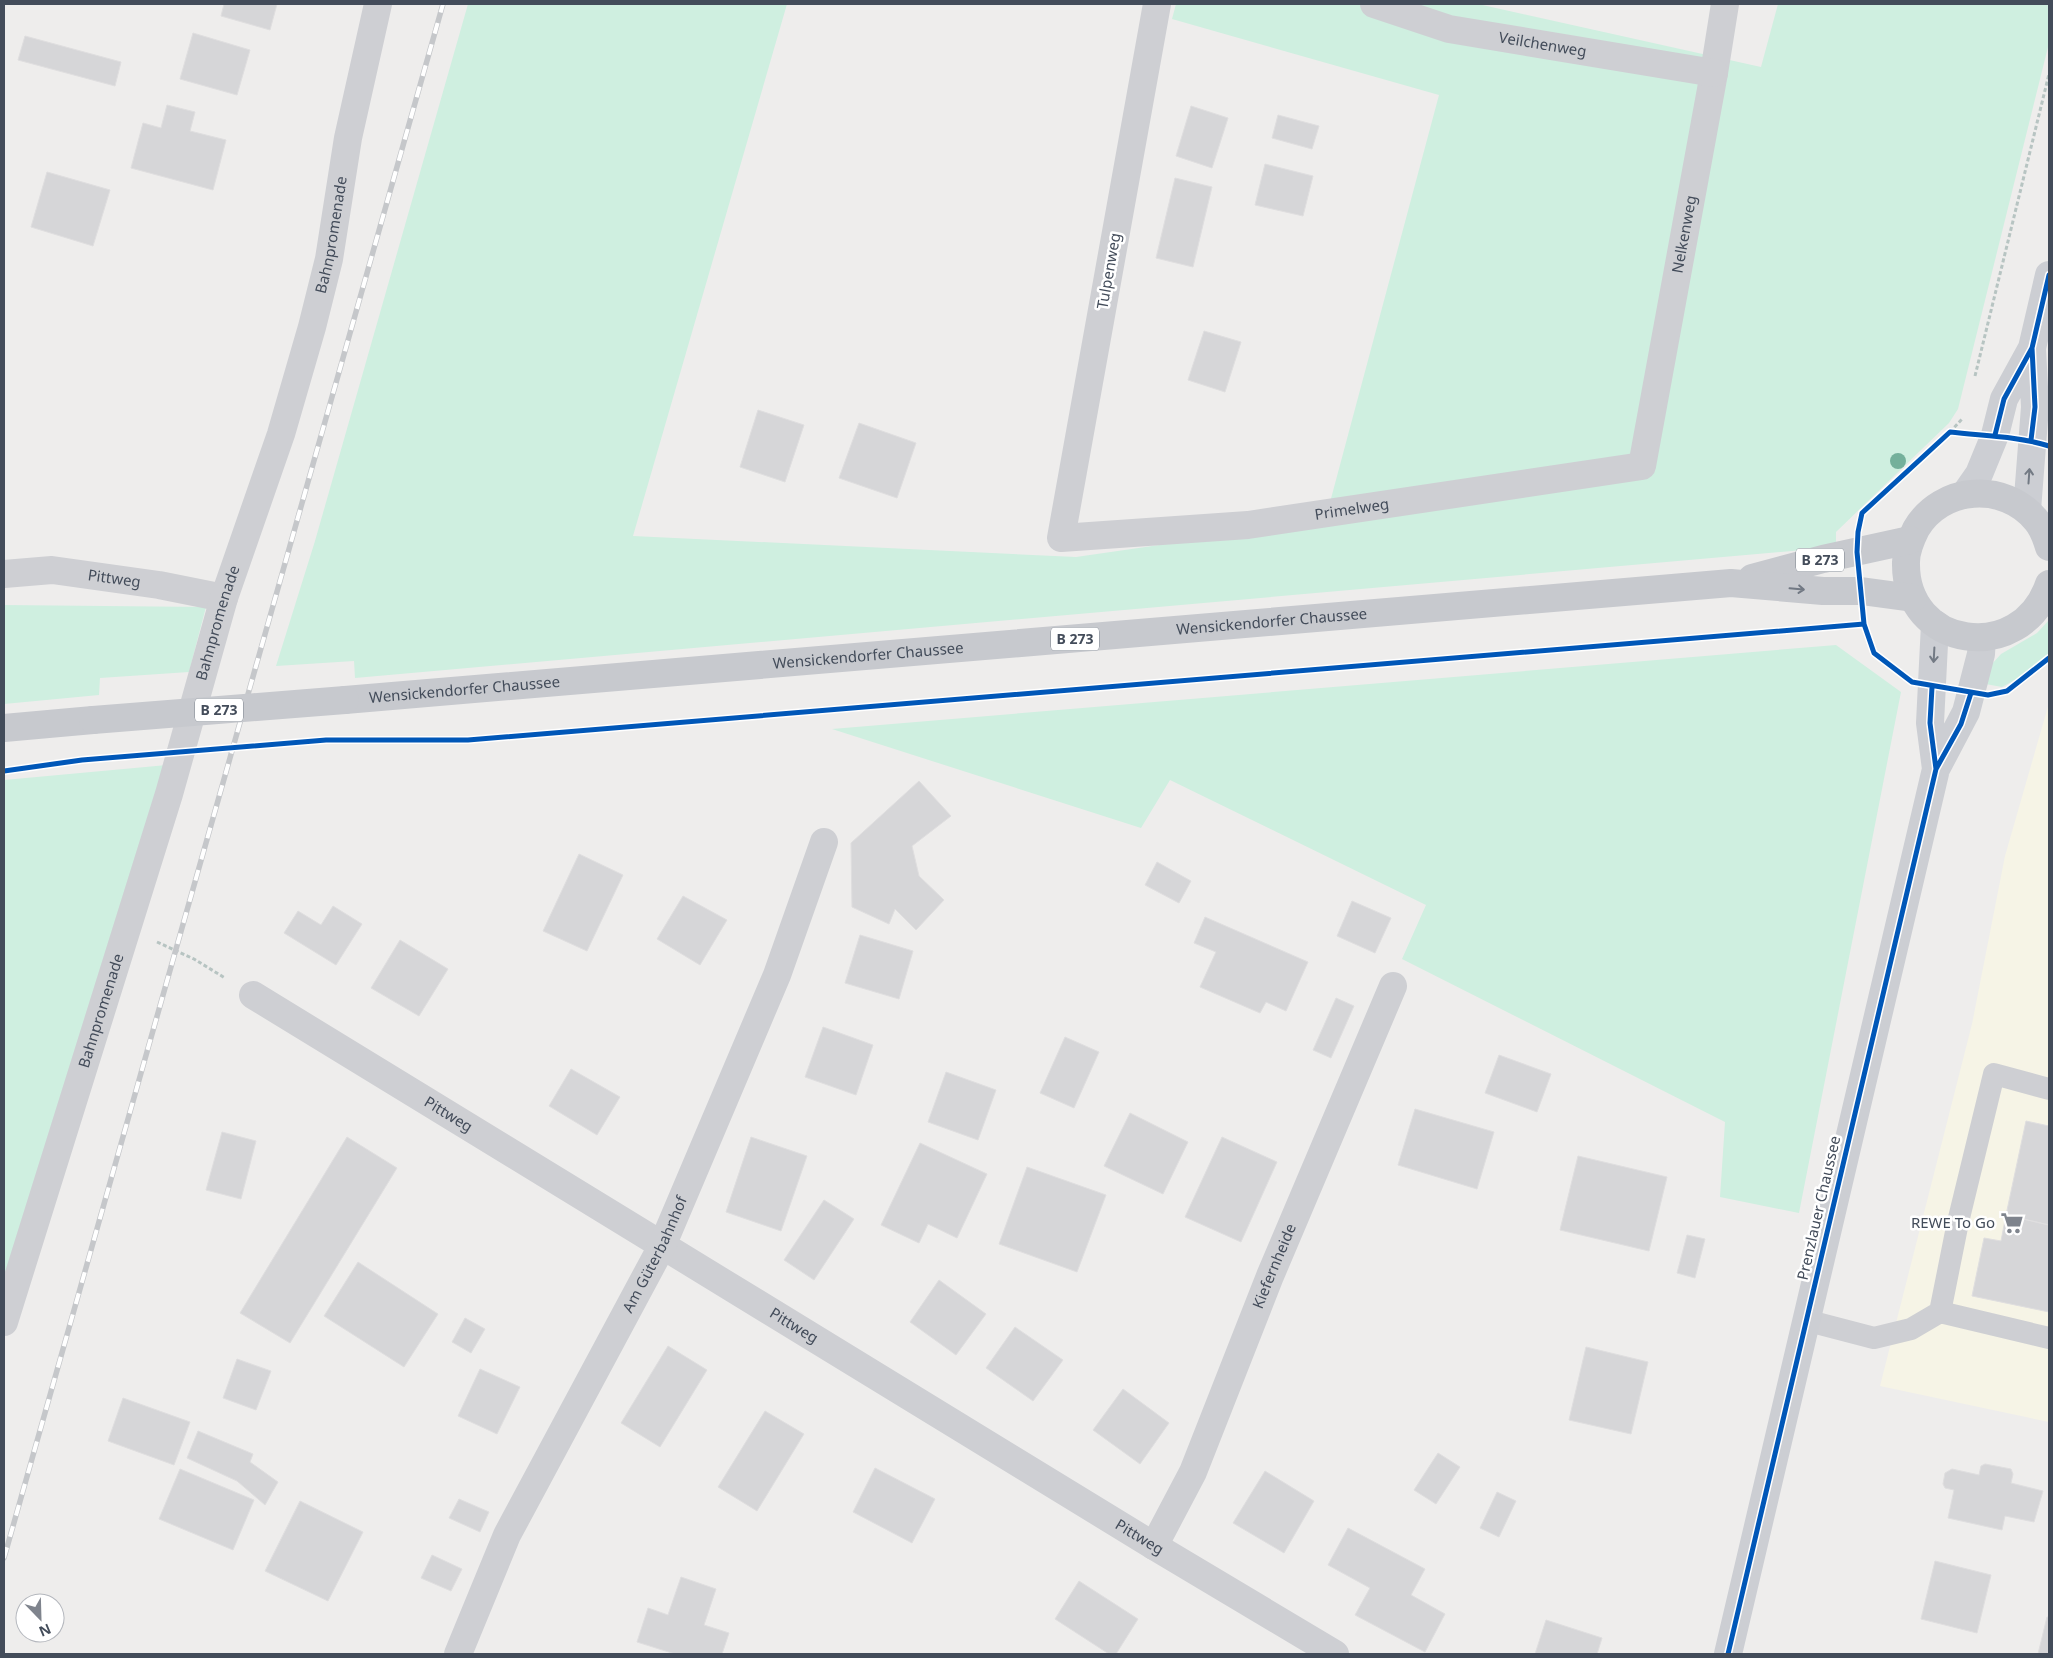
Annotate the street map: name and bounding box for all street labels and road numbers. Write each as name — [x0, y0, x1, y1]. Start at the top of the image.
street label: Veilchenweg — [1497, 26, 1588, 61]
street label: Bahnpromenade — [310, 175, 351, 295]
street label: Nelkenweg — [1667, 193, 1700, 275]
street label: Tulpenweg — [1091, 231, 1125, 311]
street label: Primelweg — [1313, 493, 1390, 524]
road number: B 273 — [1796, 548, 1844, 572]
street label: Bahnpromenade — [190, 563, 244, 682]
street label: Pittweg — [87, 564, 142, 591]
street label: Wensickendorfer Chaussee — [1175, 603, 1368, 639]
road number: B 273 — [1051, 628, 1099, 650]
street label: Wensickendorfer Chaussee — [772, 637, 964, 673]
street label: Wensickendorfer Chaussee — [368, 671, 561, 707]
road number: B 273 — [195, 698, 243, 722]
street label: Bahnpromenade — [73, 951, 128, 1070]
street label: Pittweg — [421, 1091, 477, 1136]
street label: Prenzlauer Chaussee — [1792, 1134, 1844, 1282]
street label: Am Güterbahnhof — [617, 1192, 691, 1316]
street label: Kiefernheide — [1247, 1220, 1300, 1311]
street label: Pittweg — [766, 1302, 822, 1347]
street label: Pittweg — [1112, 1514, 1168, 1559]

